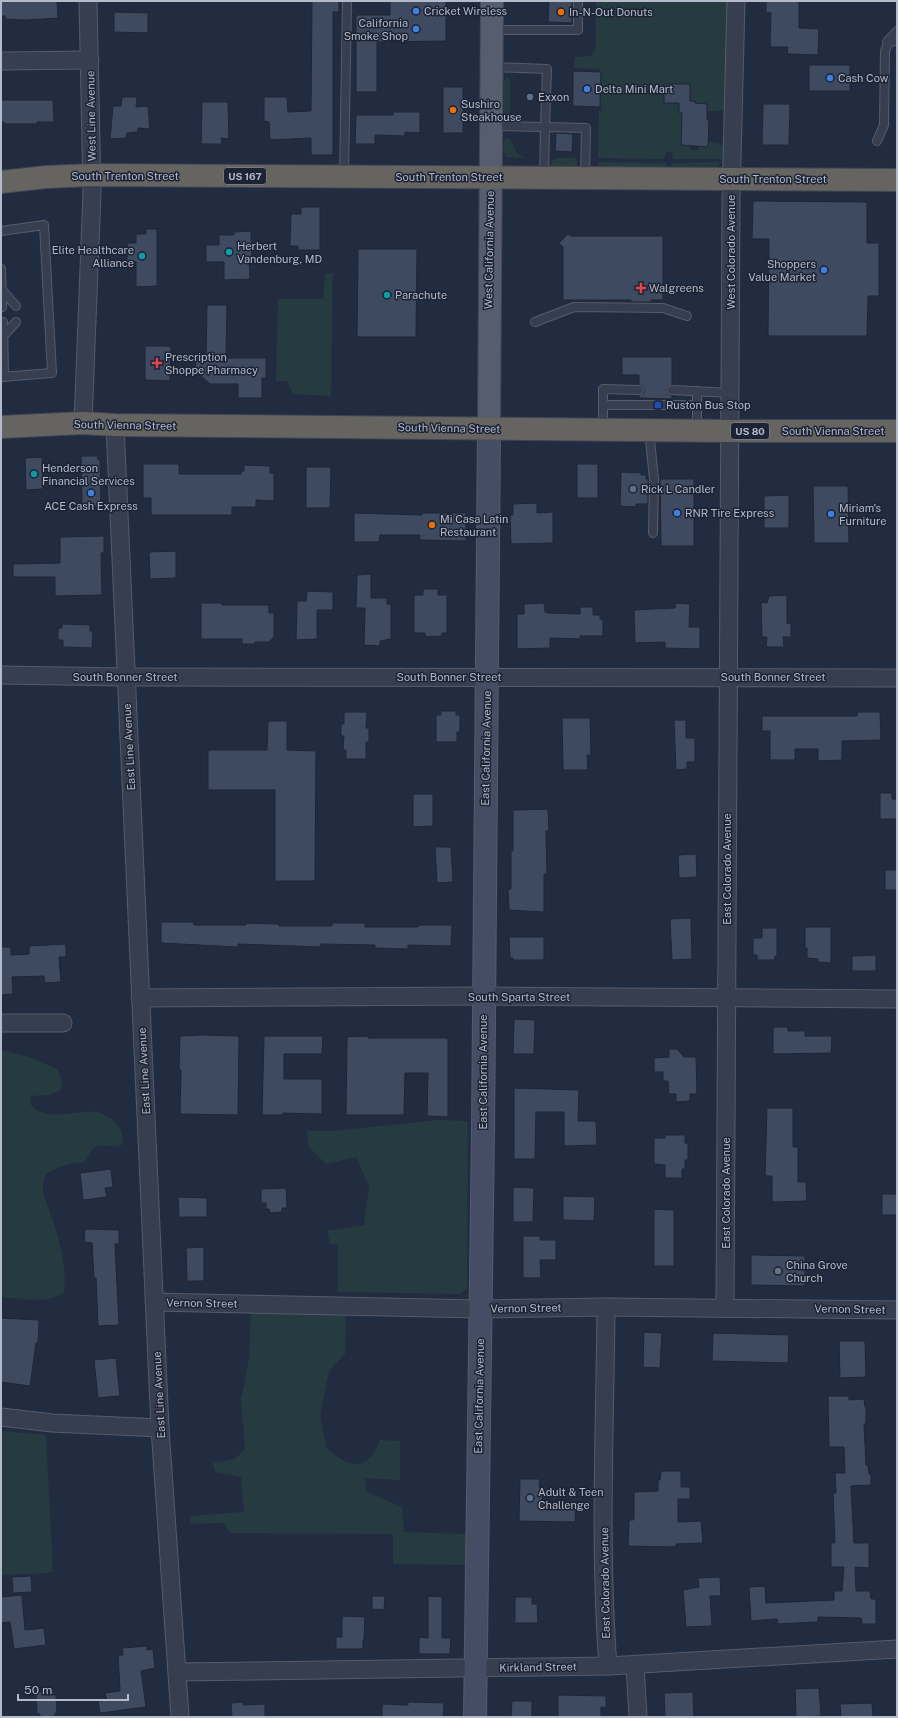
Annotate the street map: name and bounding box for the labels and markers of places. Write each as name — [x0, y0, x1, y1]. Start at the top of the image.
place label: Cricket Wireless — [424, 5, 508, 17]
marker: Cricket Wireless — [411, 6, 421, 16]
place label: In-N-Out Donuts — [569, 6, 653, 18]
marker: In-N-Out Donuts — [556, 7, 566, 17]
place label: California Smoke Shop — [344, 17, 408, 42]
marker: California Smoke Shop — [411, 24, 421, 34]
place label: Cash Cow — [838, 72, 889, 84]
marker: Cash Cow — [825, 73, 835, 83]
place label: Delta Mini Mart — [595, 83, 673, 95]
marker: Delta Mini Mart — [582, 84, 592, 94]
place label: Exxon — [538, 91, 569, 103]
marker: Exxon — [525, 92, 535, 102]
place label: Sushiro Steakhouse — [461, 98, 521, 123]
marker: Sushiro Steakhouse — [448, 105, 458, 115]
place label: Herbert Vandenburg, MD — [237, 240, 322, 265]
place label: Elite Healthcare Alliance — [52, 244, 134, 269]
marker: Herbert Vandenburg, MD — [224, 247, 234, 257]
marker: Elite Healthcare Alliance — [137, 251, 147, 261]
place label: Shoppers Value Market — [748, 258, 816, 283]
marker: Shoppers Value Market — [819, 265, 829, 275]
place label: Walgreens — [649, 282, 704, 294]
marker: Walgreens — [636, 283, 646, 293]
place label: Parachute — [395, 289, 447, 301]
marker: Parachute — [382, 290, 392, 300]
place label: Prescription Shoppe Pharmacy — [165, 351, 258, 376]
marker: Prescription Shoppe Pharmacy — [152, 358, 162, 368]
place label: Ruston Bus Stop — [666, 399, 751, 411]
marker: Ruston Bus Stop — [653, 400, 663, 410]
place label: Henderson Financial Services — [42, 462, 135, 487]
marker: Henderson Financial Services — [29, 469, 39, 479]
place label: Rick L Candler — [641, 483, 715, 495]
marker: Rick L Candler — [628, 484, 638, 494]
marker: ACE Cash Express — [86, 488, 96, 498]
place label: ACE Cash Express — [44, 500, 138, 512]
place label: Miriam's Furniture — [839, 502, 886, 527]
place label: RNR Tire Express — [685, 507, 775, 519]
marker: RNR Tire Express — [672, 508, 682, 518]
marker: Miriam's Furniture — [826, 509, 836, 519]
place label: Mi Casa Latin Restaurant — [440, 513, 508, 538]
marker: Mi Casa Latin Restaurant — [427, 520, 437, 530]
place label: China Grove Church — [786, 1259, 848, 1284]
marker: China Grove Church — [773, 1266, 783, 1276]
place label: Adult & Teen Challenge — [538, 1486, 604, 1511]
marker: Adult & Teen Challenge — [525, 1493, 535, 1503]

